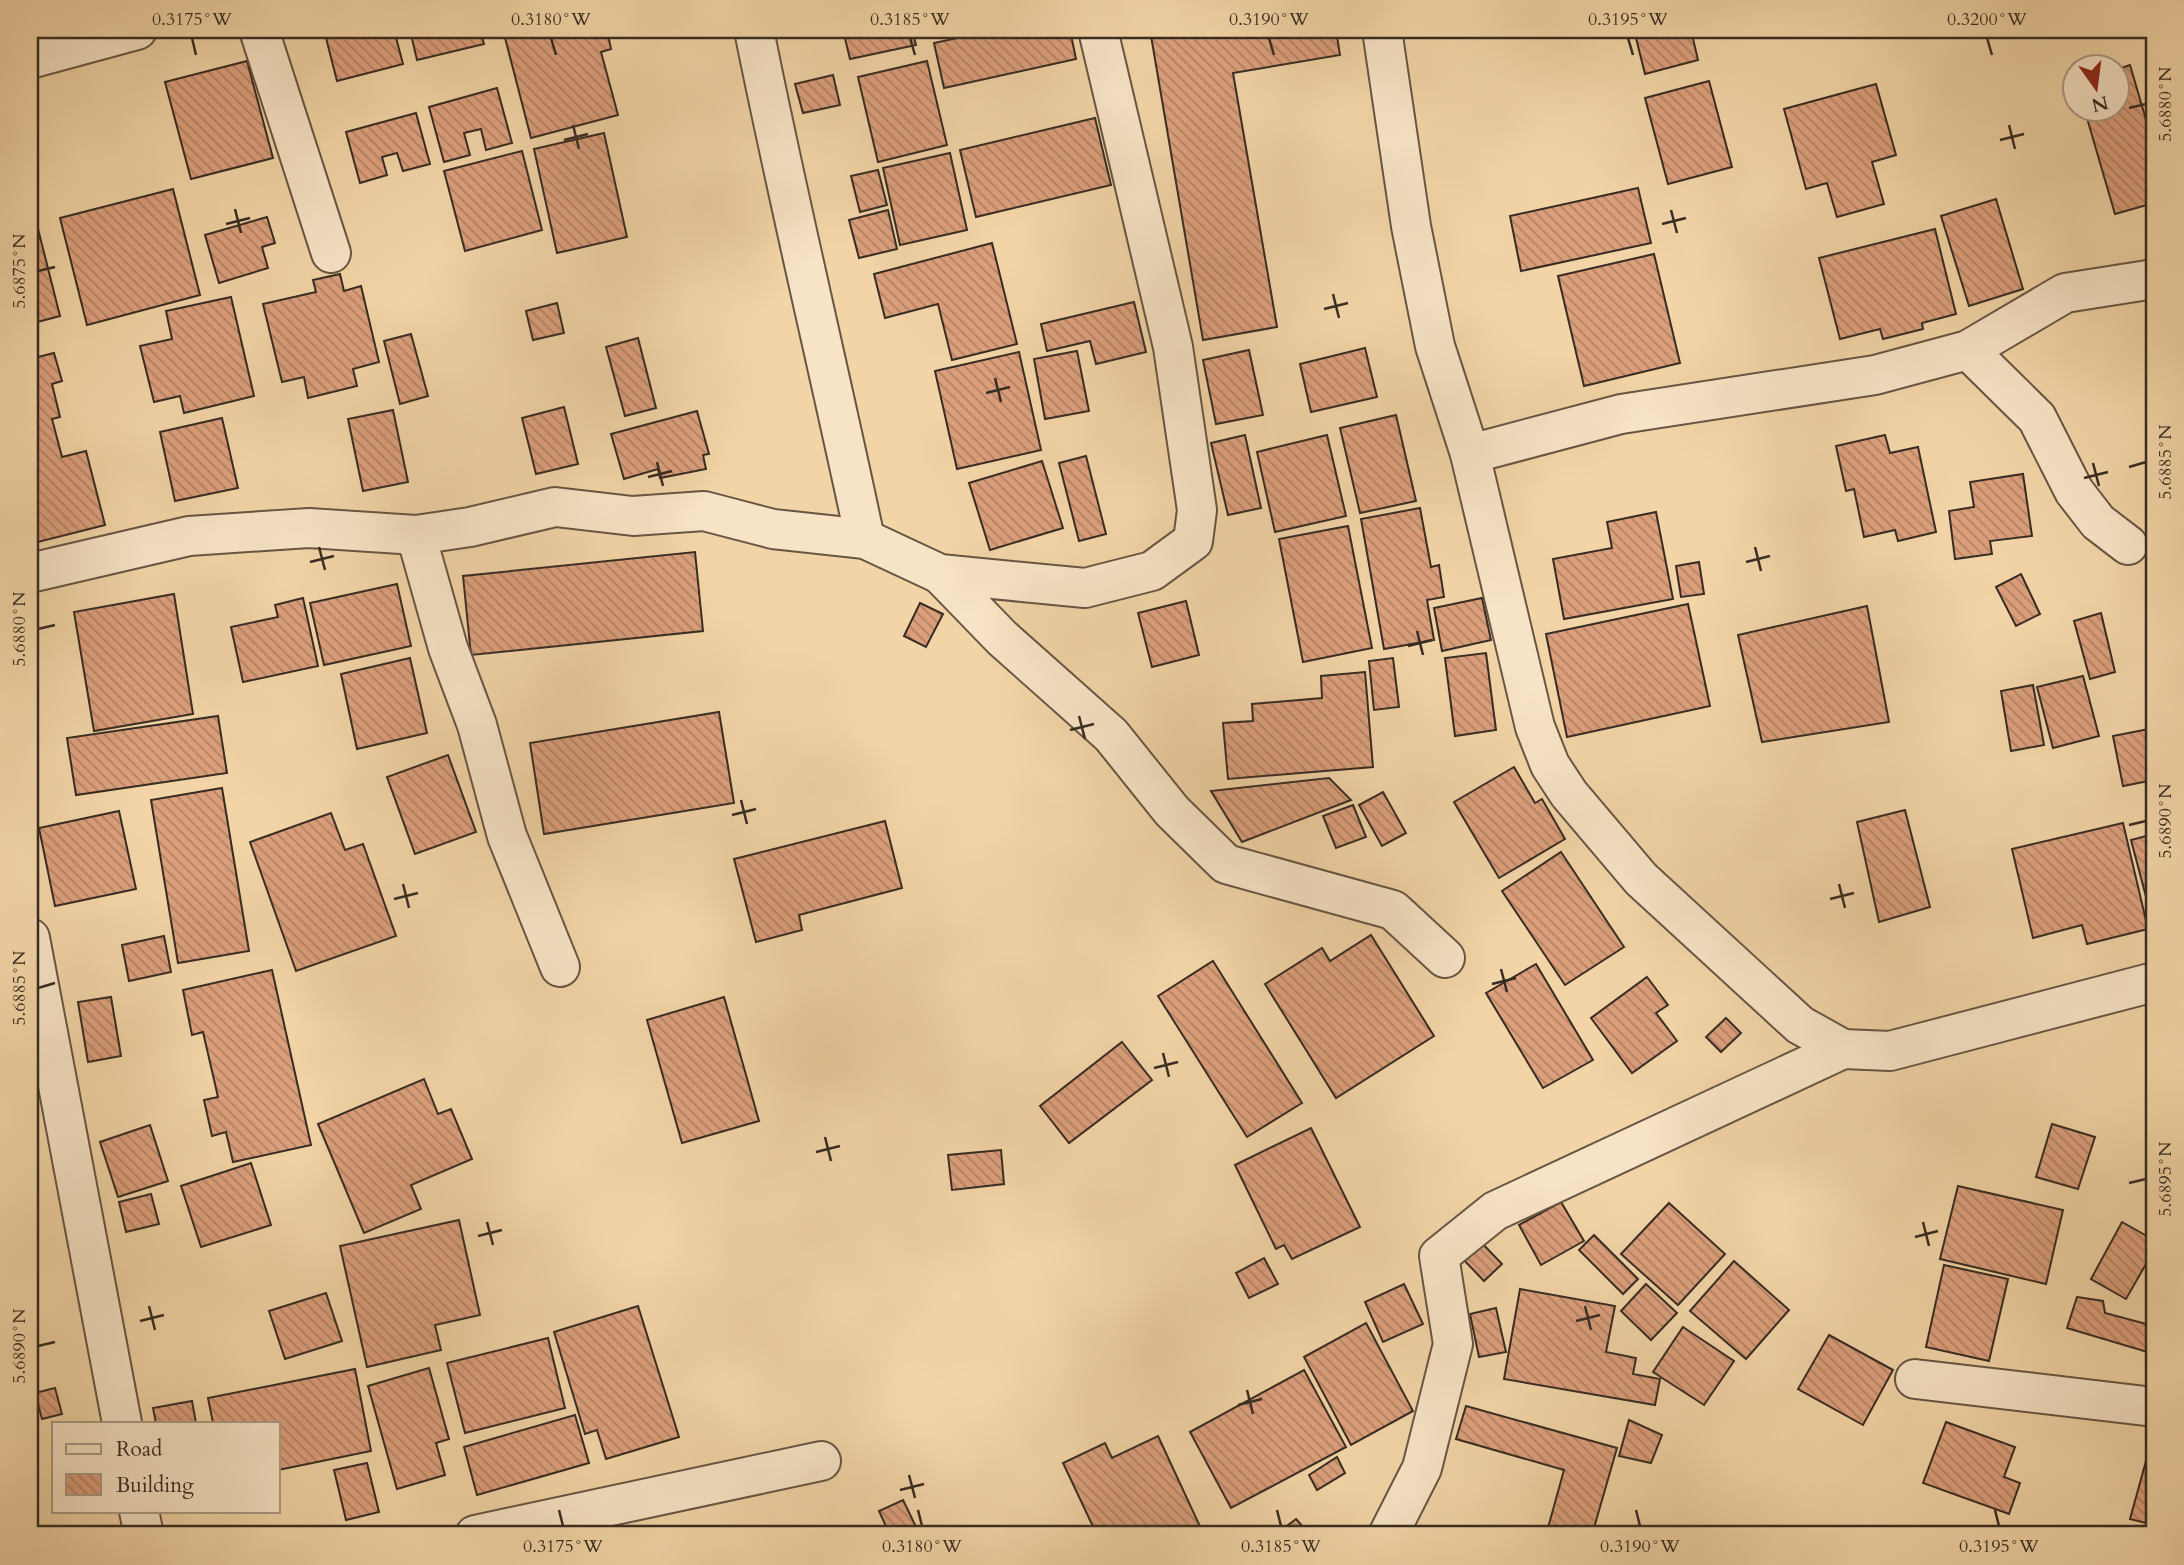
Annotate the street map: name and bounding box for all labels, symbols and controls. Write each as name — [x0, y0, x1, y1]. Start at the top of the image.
text: 0.3175°W — [152, 7, 232, 32]
text: 0.3180°W — [511, 7, 591, 32]
text: 0.3185°W — [870, 7, 950, 32]
text: 0.3190°W — [1229, 7, 1309, 32]
text: 0.3195°W — [1588, 7, 1668, 32]
text: 0.3200°W — [1947, 7, 2027, 32]
north arrow — [2062, 52, 2132, 122]
text: 5.6880°N — [2153, 66, 2178, 142]
text: N — [2088, 89, 2111, 118]
text: 5.6875°N — [7, 233, 32, 309]
text: 5.6885°N — [2153, 424, 2178, 500]
text: 5.6880°N — [7, 591, 32, 667]
text: 5.6890°N — [2153, 783, 2178, 859]
text: 5.6885°N — [7, 950, 32, 1026]
text: 5.6895°N — [2153, 1141, 2178, 1217]
text: 5.6890°N — [7, 1308, 32, 1384]
legend — [52, 1422, 280, 1512]
text: Road — [116, 1435, 162, 1464]
text: Building — [116, 1471, 194, 1500]
text: 0.3175°W — [523, 1534, 603, 1559]
text: 0.3180°W — [882, 1534, 962, 1559]
text: 0.3185°W — [1241, 1534, 1321, 1559]
text: 0.3190°W — [1600, 1534, 1680, 1559]
text: 0.3195°W — [1959, 1534, 2039, 1559]

